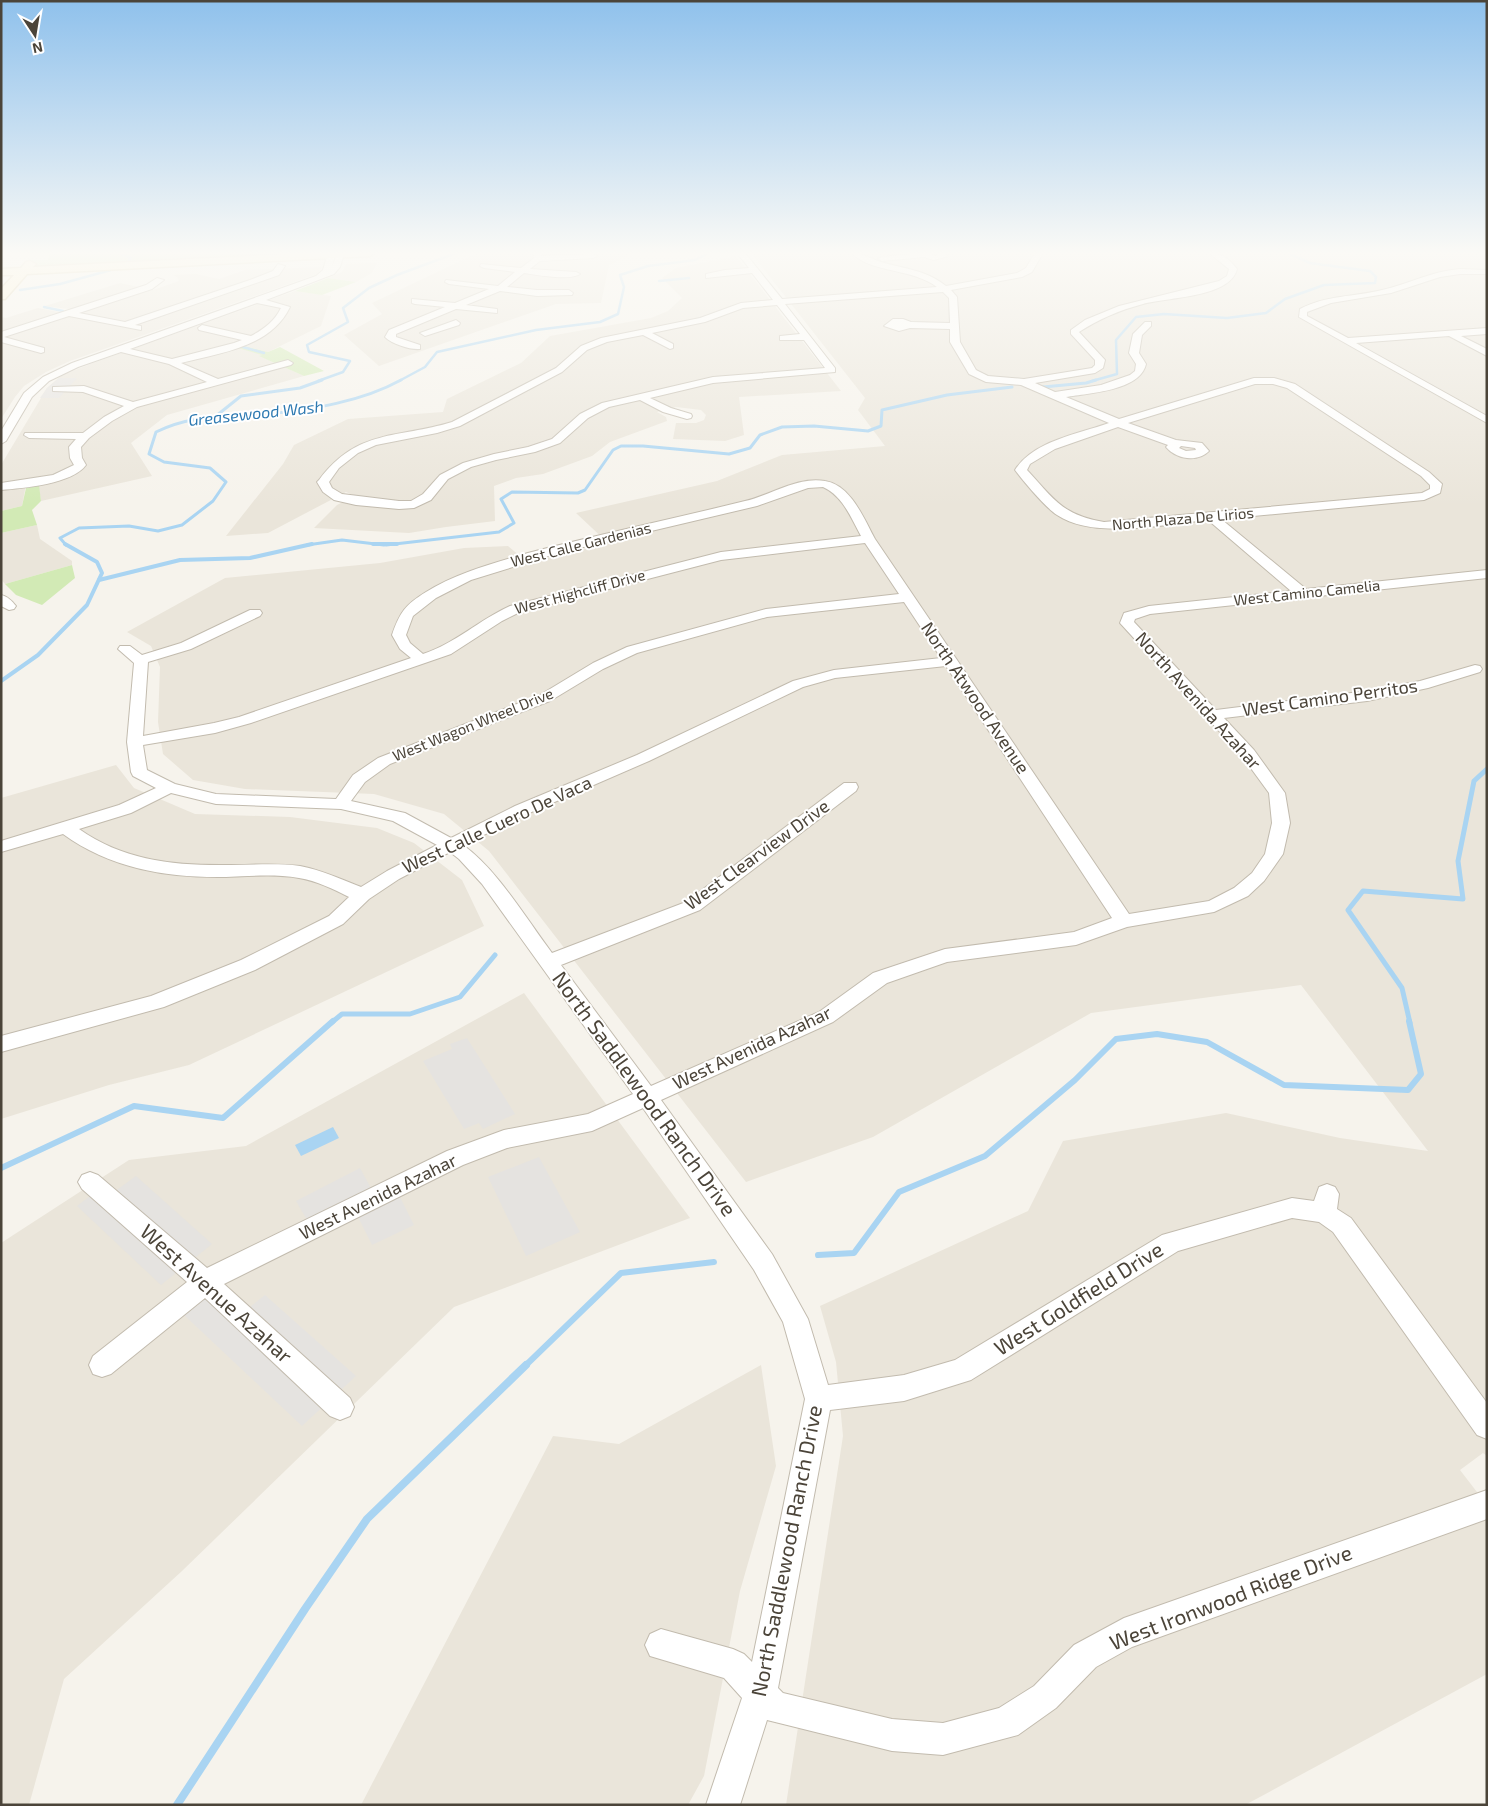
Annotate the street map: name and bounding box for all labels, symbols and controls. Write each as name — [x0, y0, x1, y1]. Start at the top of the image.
north arrow — [10, 10, 60, 60]
text: N — [31, 39, 45, 58]
water label: Greasewood Wash — [187, 396, 325, 429]
street label: North Plaza De Lirios — [1111, 503, 1255, 533]
street label: West Calle Gardenias — [509, 518, 653, 570]
street label: West Highcliff Drive — [512, 565, 647, 617]
street label: West Camino Camelia — [1233, 575, 1381, 609]
street label: North Atwood Avenue — [917, 617, 1035, 778]
street label: North Avenida Azahar — [1131, 627, 1266, 774]
street label: West Camino Perritos — [1241, 674, 1419, 720]
street label: West Wagon Wheel Drive — [390, 684, 556, 765]
street label: West Calle Cuero De Vaca — [398, 770, 595, 878]
street label: West Clearview Drive — [680, 794, 833, 914]
street label: North Saddlewood Ranch Drive — [548, 966, 742, 1220]
street label: West Avenida Azahar — [669, 1001, 834, 1094]
street label: West Avenida Azahar — [295, 1148, 460, 1244]
street label: West Avenue Azahar — [136, 1218, 298, 1368]
street label: West Goldfield Drive — [989, 1236, 1167, 1360]
street label: North Saddlewood Ranch Drive — [745, 1403, 826, 1699]
street label: West Ironwood Ridge Drive — [1106, 1539, 1355, 1654]

